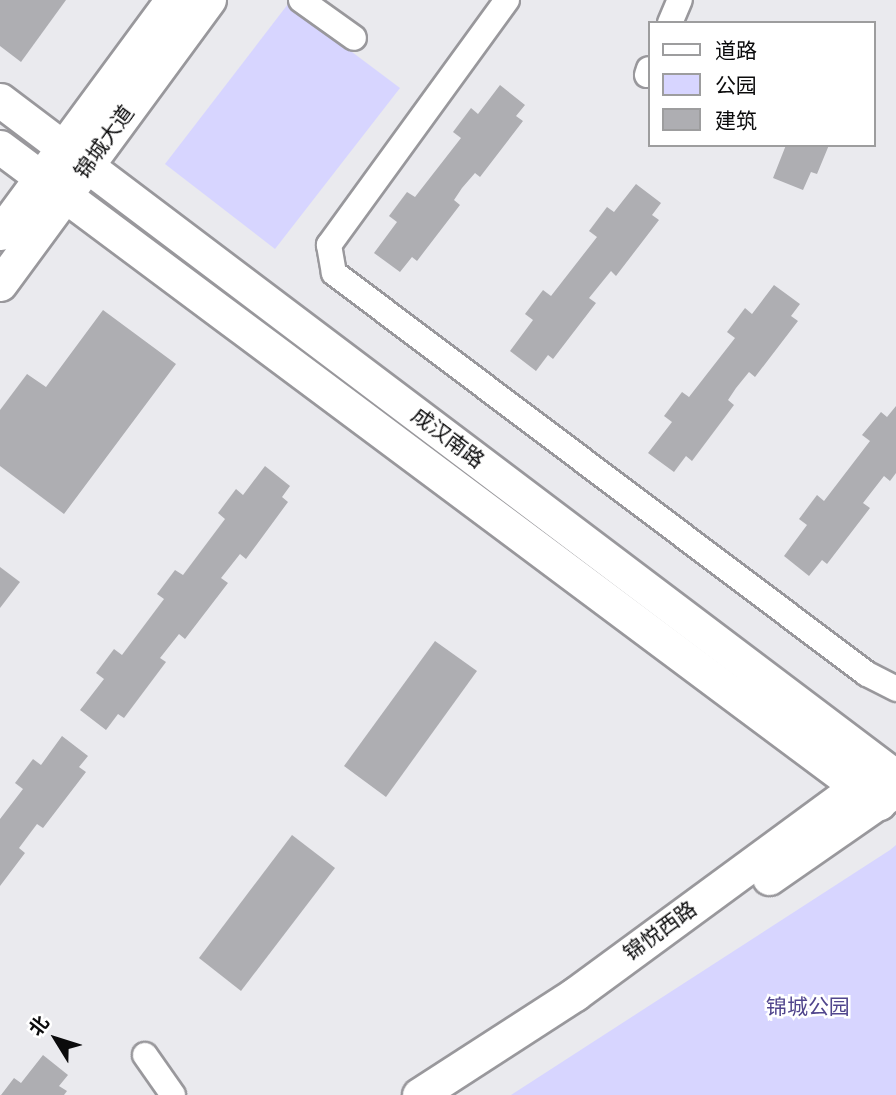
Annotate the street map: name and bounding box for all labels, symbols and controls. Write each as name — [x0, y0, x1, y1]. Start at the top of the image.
legend — [648, 21, 875, 147]
text: 道路 — [715, 37, 757, 65]
text: 公园 — [715, 72, 757, 100]
street label: 锦城大道 — [69, 101, 139, 183]
text: 建筑 — [715, 107, 757, 135]
street label: 成汉南路 — [407, 403, 489, 473]
street label: 锦悦西路 — [619, 896, 701, 966]
park label: 锦城公园 — [766, 994, 850, 1020]
north arrow — [21, 1004, 91, 1074]
text: 北 — [23, 1011, 55, 1041]

